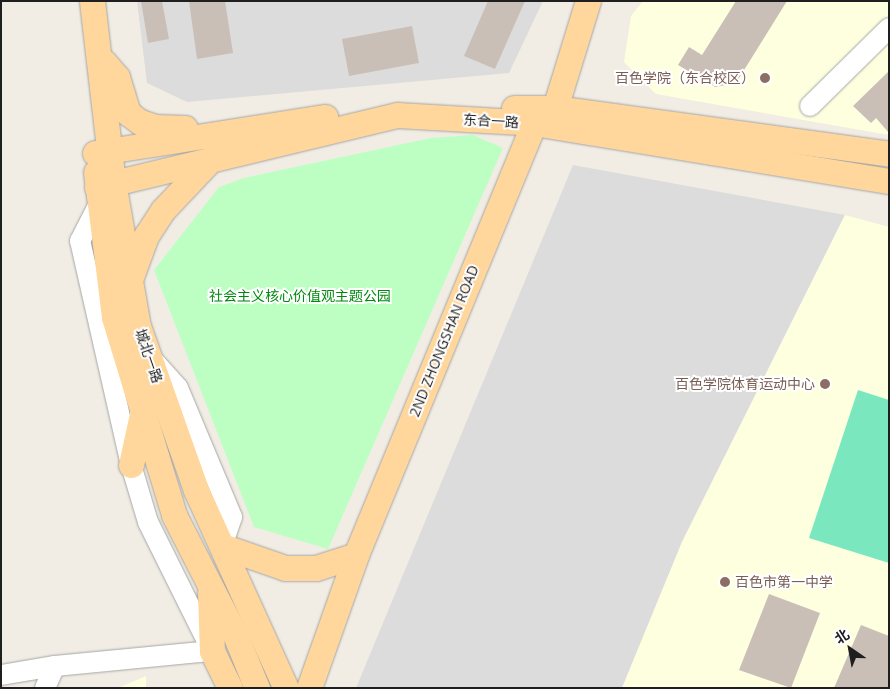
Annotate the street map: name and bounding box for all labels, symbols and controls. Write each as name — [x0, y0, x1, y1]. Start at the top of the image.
place label: 百色学院（东合校区） — [615, 70, 755, 86]
marker: 百色学院（东合校区） — [759, 72, 771, 84]
street label: 东合一路 — [463, 111, 519, 131]
street label: 2ND ZHONGSHAN ROAD — [406, 263, 482, 419]
park label: 社会主义核心价值观主题公园 — [209, 288, 391, 304]
street label: 城北一路 — [132, 327, 166, 385]
place label: 百色学院体育运动中心 — [675, 376, 815, 392]
marker: 百色学院体育运动中心 — [819, 378, 831, 390]
place label: 百色市第一中学 — [735, 574, 833, 590]
marker: 百色市第一中学 — [719, 576, 731, 588]
north arrow — [825, 624, 875, 674]
text: 北 — [831, 624, 853, 648]

